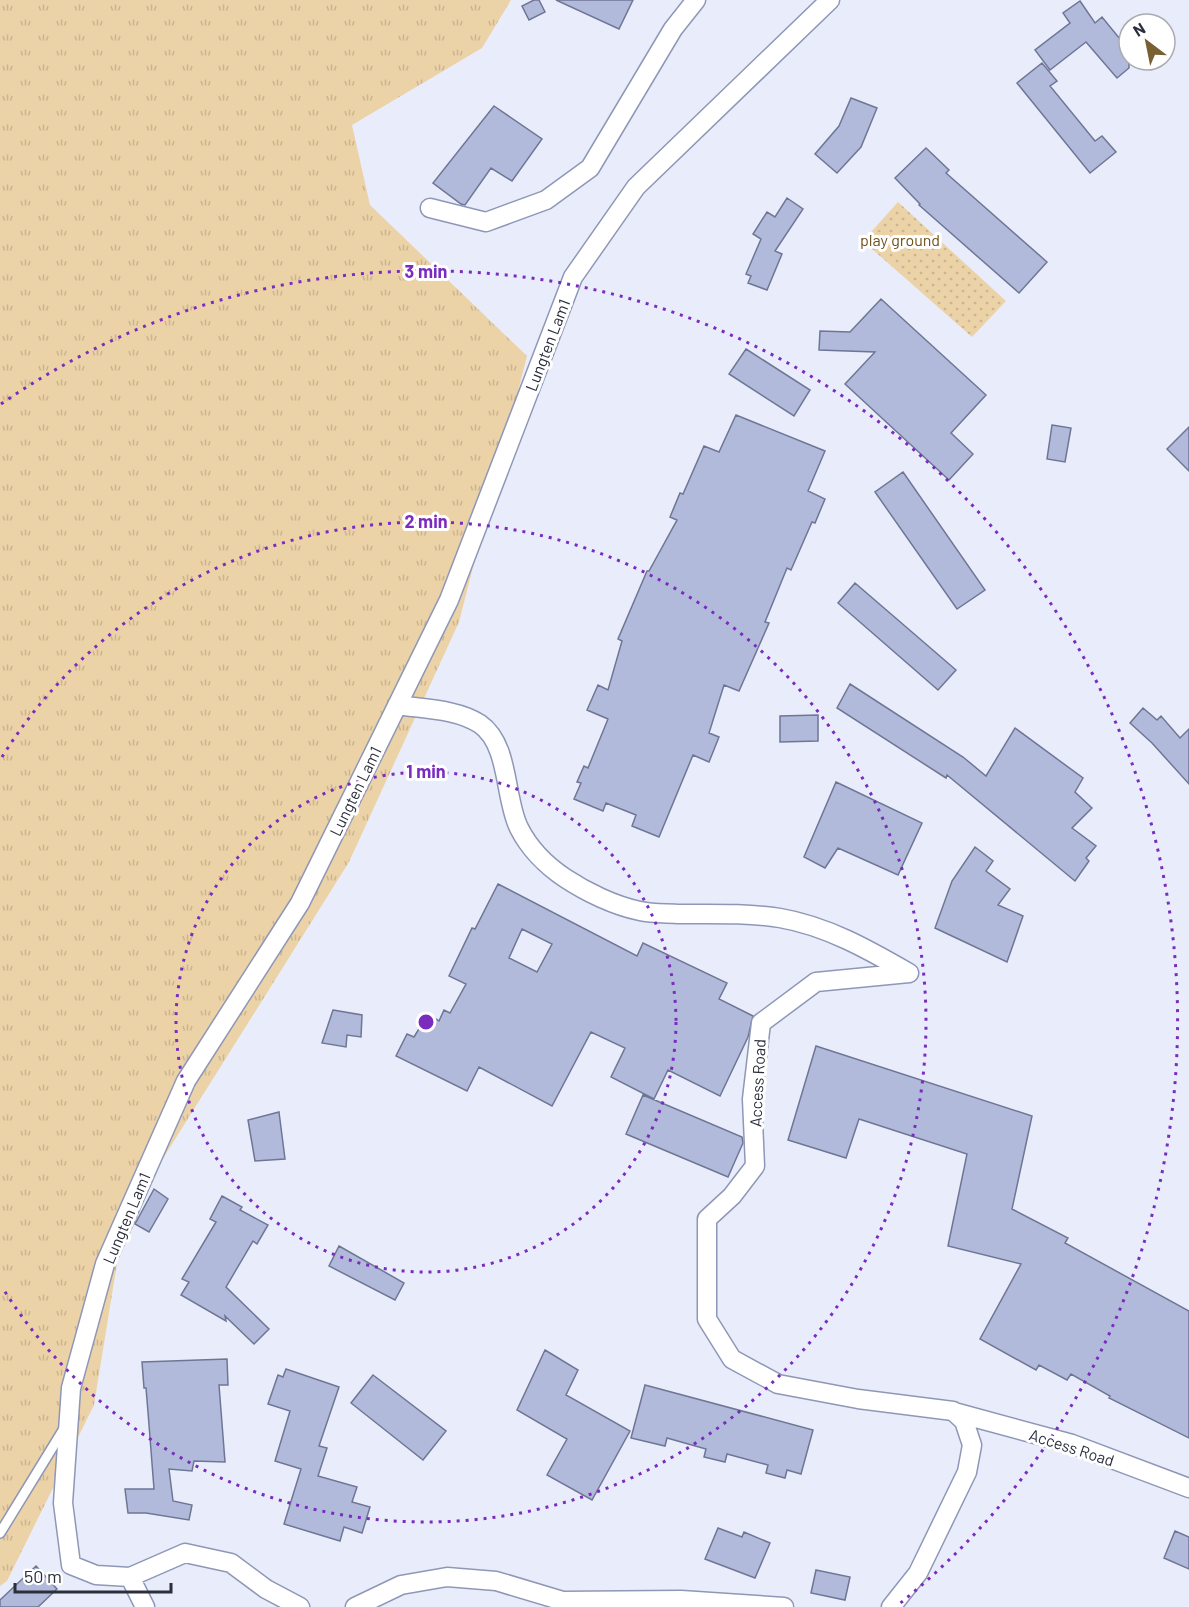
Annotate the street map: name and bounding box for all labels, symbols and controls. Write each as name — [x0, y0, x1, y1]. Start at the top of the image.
north arrow — [1117, 12, 1177, 72]
text: N — [1129, 18, 1148, 40]
park label: play ground — [860, 230, 940, 249]
text: 3 min — [405, 260, 447, 282]
street label: Lungten Lam1 — [521, 296, 573, 394]
text: 2 min — [404, 510, 448, 532]
street label: Lungten Lam1 — [325, 743, 385, 839]
text: 1 min — [406, 760, 446, 782]
centre of rings — [416, 1012, 436, 1032]
street label: Access Road — [745, 1038, 769, 1128]
street label: Lungten Lam1 — [98, 1170, 154, 1266]
street label: Access Road — [1027, 1424, 1117, 1470]
scale bar — [15, 1556, 171, 1594]
text: 50 m — [24, 1565, 62, 1587]

